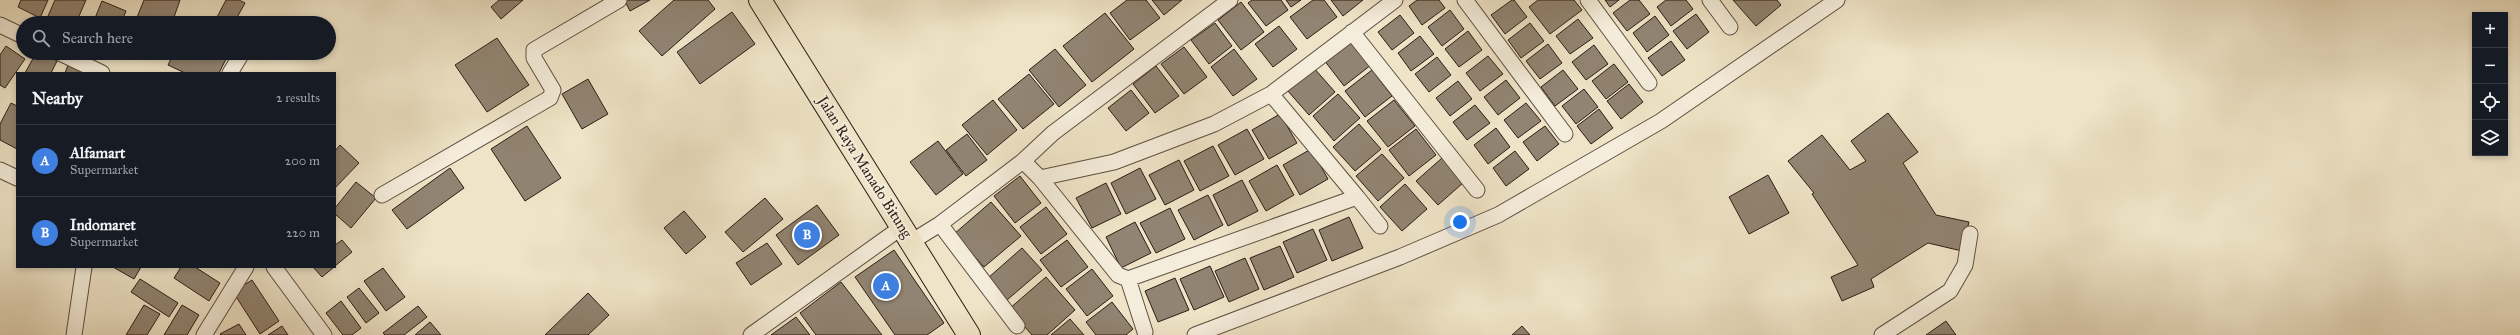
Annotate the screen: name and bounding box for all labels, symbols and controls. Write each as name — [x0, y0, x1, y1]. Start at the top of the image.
map controls — [2472, 12, 2508, 156]
button: + — [2472, 12, 2508, 48]
search box — [16, 16, 336, 60]
icon: search — [30, 27, 52, 49]
text: Search here — [62, 29, 133, 47]
button: − — [2472, 48, 2508, 84]
button: locate — [2472, 84, 2508, 120]
text: Nearby — [32, 88, 83, 109]
text: 2 results — [276, 90, 320, 106]
street label: Jalan Raya Manado Bitung — [812, 91, 917, 243]
button: layers — [2472, 120, 2508, 156]
text: Alfamart — [70, 144, 125, 162]
text: A — [41, 153, 49, 169]
text: 200 m — [285, 153, 320, 169]
text: Supermarket — [70, 162, 138, 178]
your location — [1450, 212, 1470, 232]
text: Indomaret — [70, 216, 136, 234]
pin: B — [794, 220, 820, 250]
text: B — [41, 225, 49, 241]
text: 220 m — [286, 225, 320, 241]
text: Supermarket — [70, 234, 138, 250]
pin: A — [873, 271, 899, 301]

